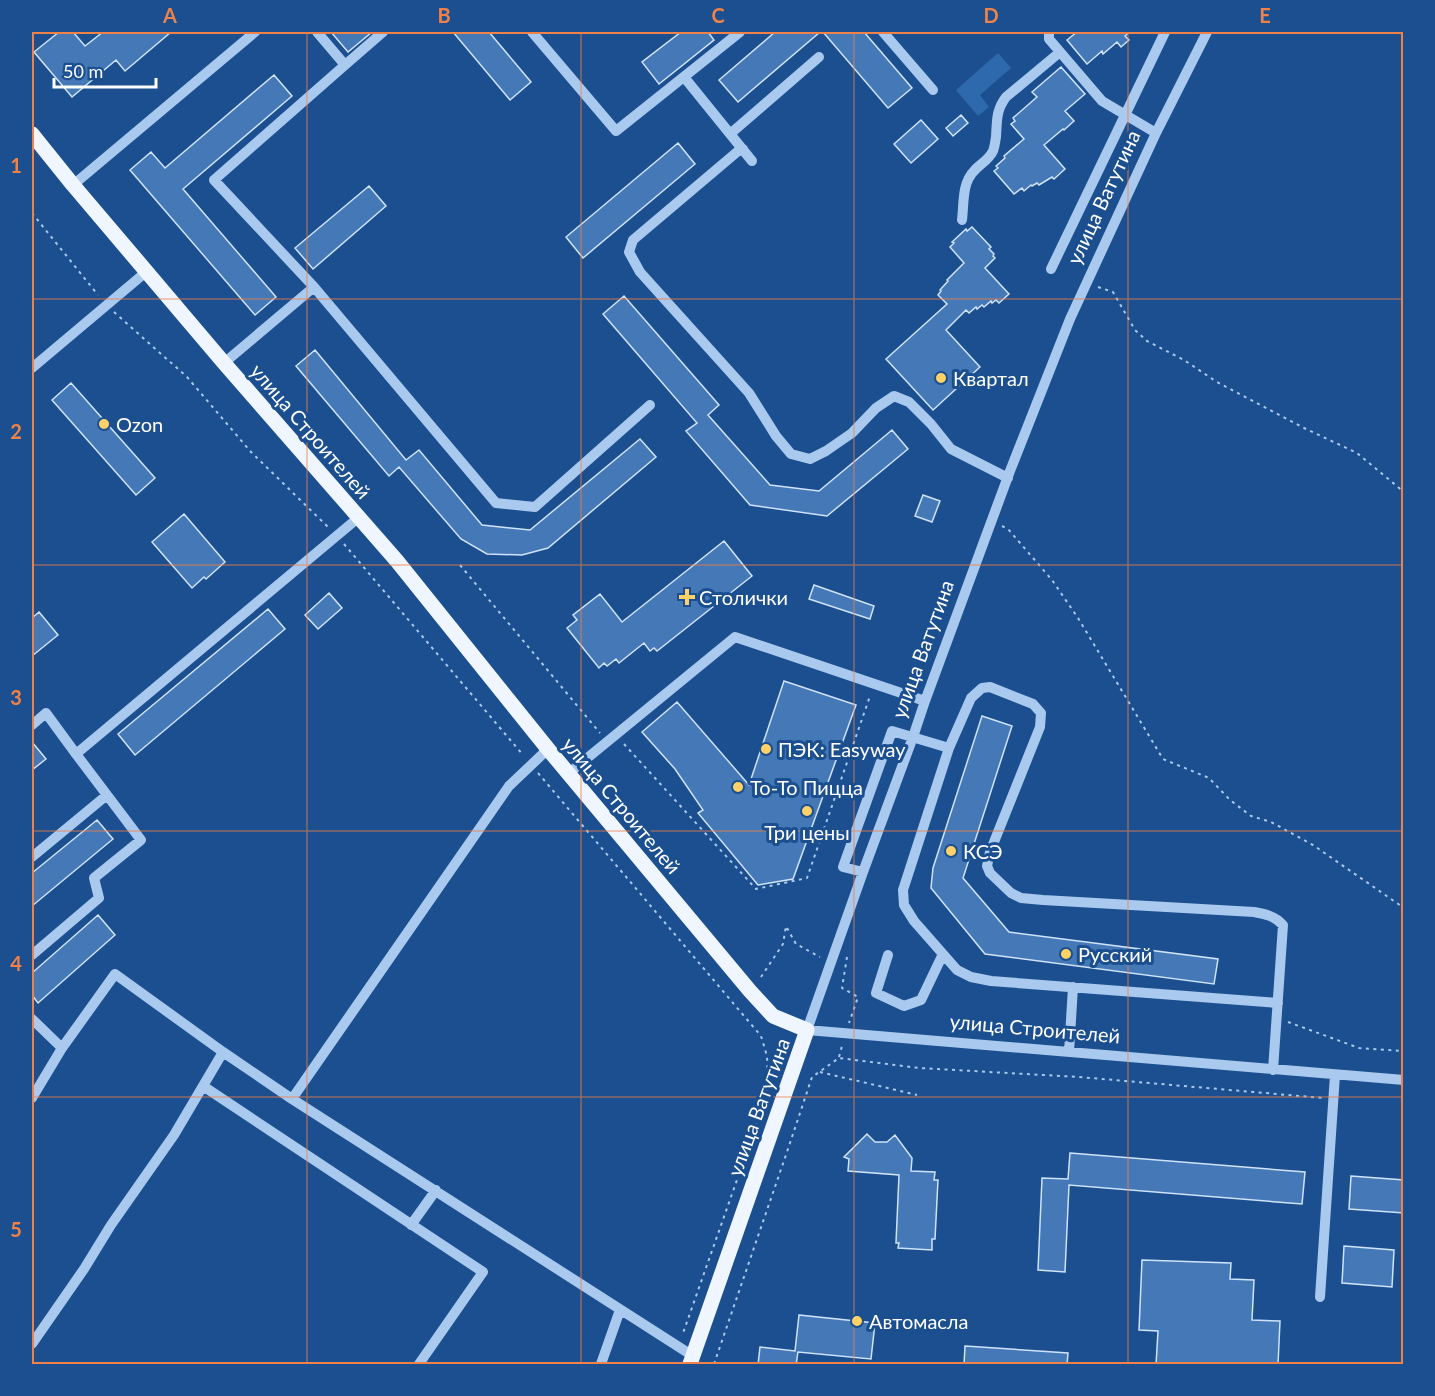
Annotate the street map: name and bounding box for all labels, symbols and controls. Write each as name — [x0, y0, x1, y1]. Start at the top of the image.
text: A — [162, 3, 177, 27]
text: B — [437, 3, 451, 27]
text: C — [711, 3, 725, 27]
text: D — [983, 3, 999, 27]
text: E — [1259, 3, 1271, 27]
scale bar — [54, 51, 156, 89]
text: 50 m — [63, 60, 103, 82]
street label: улица Ватутина — [1061, 126, 1145, 268]
text: 1 — [10, 153, 22, 177]
street label: улица Строителей — [246, 359, 376, 503]
place label: Квартал — [953, 366, 1029, 390]
marker: Квартал — [934, 371, 948, 385]
place label: Ozon — [116, 412, 163, 436]
marker: Ozon — [97, 417, 111, 431]
text: 2 — [10, 419, 22, 443]
street label: улица Ватутина — [886, 577, 958, 721]
place label: Столички — [699, 585, 788, 609]
marker: Столички — [680, 590, 694, 604]
text: 3 — [10, 685, 22, 709]
street label: улица Строителей — [558, 732, 686, 878]
place label: ПЭК: Easyway — [778, 737, 906, 761]
marker: ПЭК: Easyway — [759, 742, 773, 756]
place label: То-То Пицца — [750, 775, 863, 799]
marker: То-То Пицца — [731, 780, 745, 794]
marker: Три цены — [800, 804, 814, 818]
place label: Три цены — [764, 820, 850, 844]
place label: КСЭ — [963, 839, 1003, 863]
marker: КСЭ — [944, 844, 958, 858]
place label: Русский — [1078, 942, 1152, 966]
marker: Русский — [1059, 947, 1073, 961]
text: 4 — [10, 951, 22, 975]
street label: улица Строителей — [949, 1009, 1121, 1047]
street label: улица Ватутина — [722, 1035, 794, 1179]
text: 5 — [10, 1217, 22, 1241]
place label: Автомасла — [869, 1309, 969, 1333]
marker: Автомасла — [850, 1314, 864, 1328]

